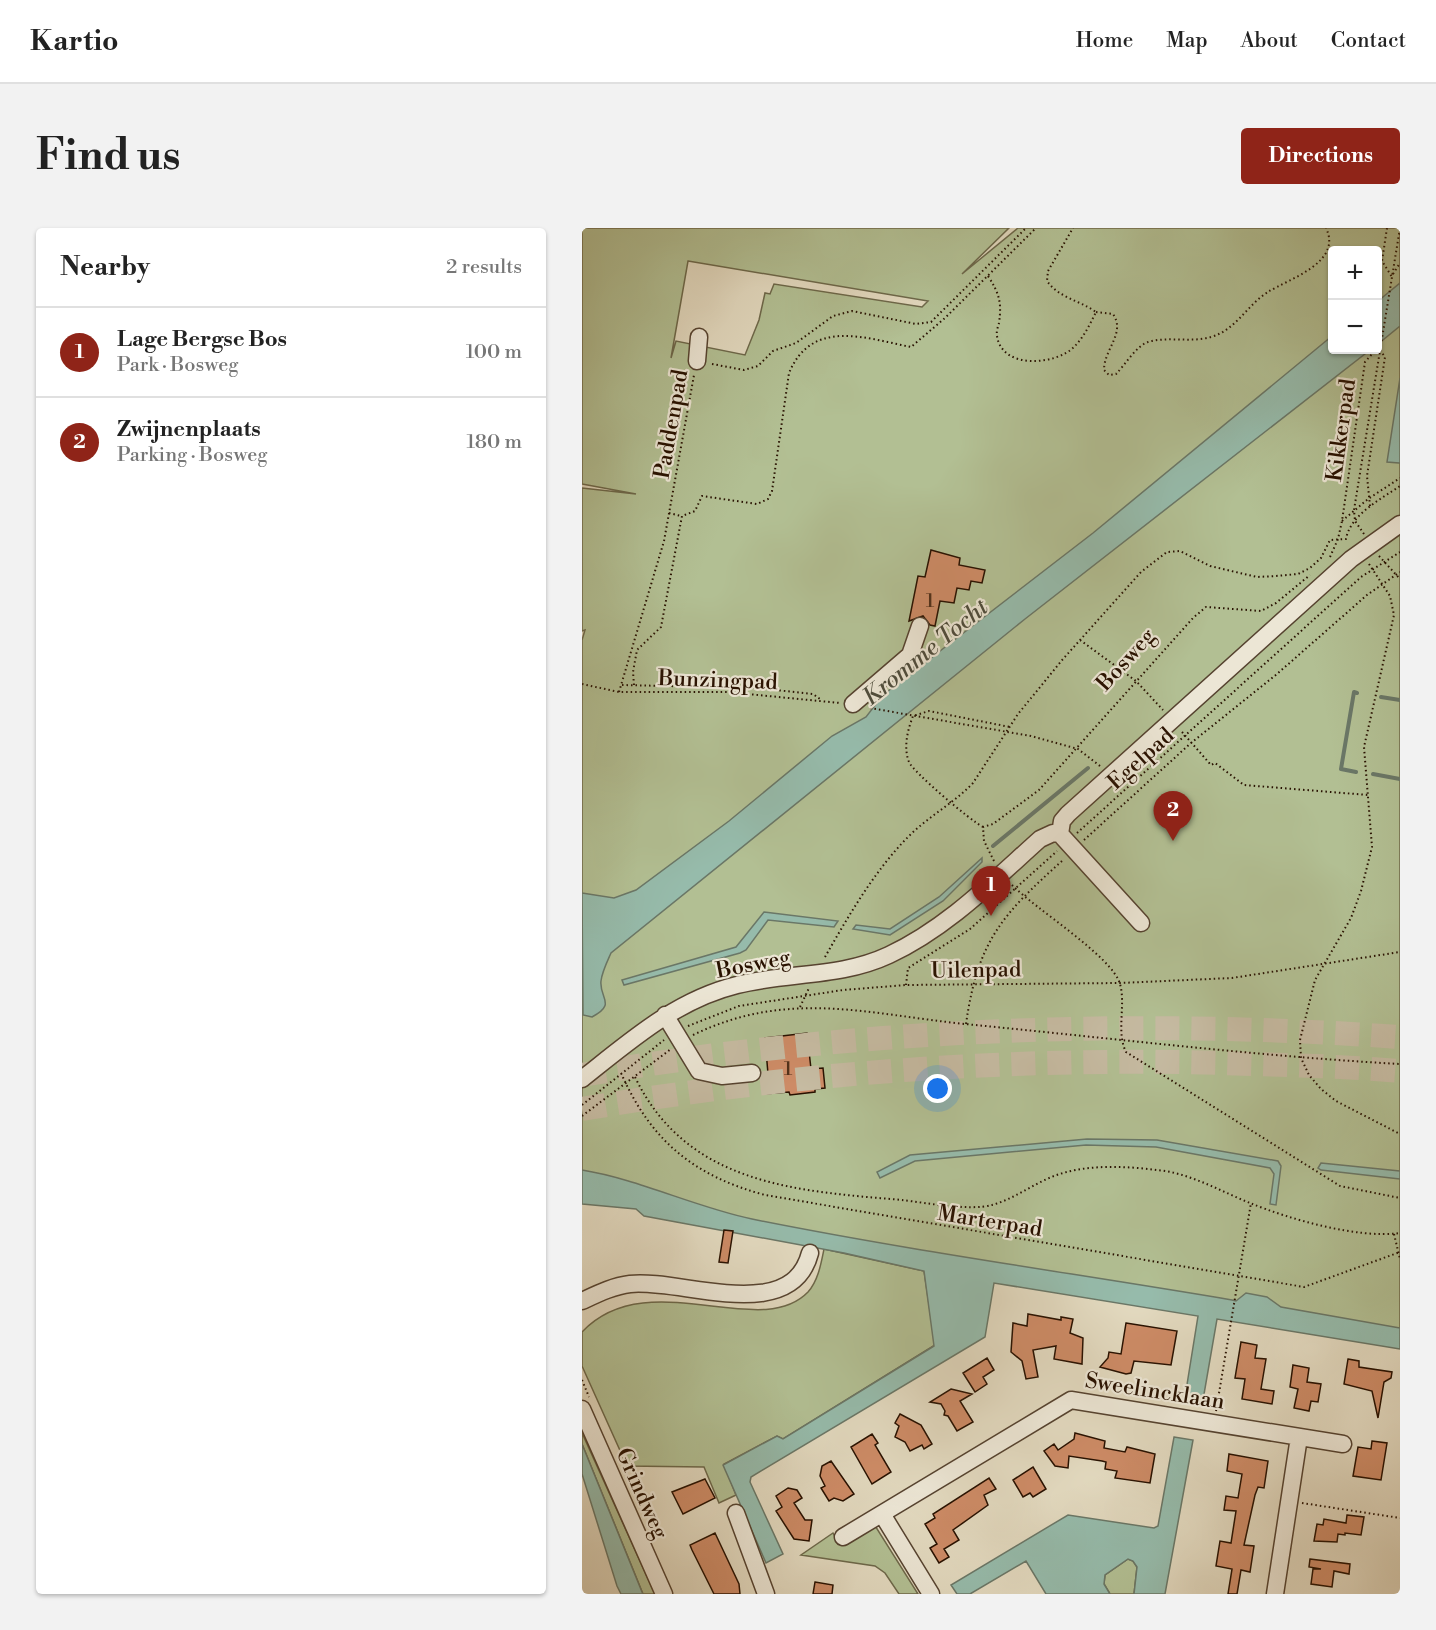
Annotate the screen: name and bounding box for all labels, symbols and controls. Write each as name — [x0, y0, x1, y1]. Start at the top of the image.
text: Kartio — [30, 24, 119, 59]
text: Home — [1076, 28, 1133, 54]
text: Map — [1166, 28, 1208, 54]
text: About — [1241, 28, 1298, 54]
text: Contact — [1331, 28, 1406, 54]
button: Directions — [1241, 128, 1400, 184]
text: Find us — [36, 130, 180, 183]
map controls — [1328, 246, 1382, 354]
button: + — [1328, 246, 1382, 300]
text: Nearby — [60, 251, 150, 283]
text: 2 results — [446, 255, 522, 280]
button: − — [1328, 300, 1382, 354]
text: Lage Bergse Bos — [117, 326, 287, 353]
text: 1 — [75, 340, 84, 365]
text: 100 m — [466, 340, 522, 365]
text: Park · Bosweg — [117, 353, 239, 378]
street label: Paddenpad — [649, 367, 694, 481]
street label: Kikkerpad — [1321, 377, 1362, 483]
text: Zwijnenplaats — [117, 416, 261, 443]
text: 2 — [73, 430, 86, 455]
text: 180 m — [467, 430, 522, 455]
text: Parking · Bosweg — [117, 443, 268, 468]
house number: 1 — [926, 589, 935, 614]
water label: Kromme Tocht — [857, 592, 996, 713]
street label: Bosweg — [1090, 623, 1162, 698]
street label: Bunzingpad — [657, 665, 779, 696]
street label: Egelpad — [1102, 722, 1180, 796]
pin: 2 — [1154, 792, 1192, 841]
pin: 1 — [972, 866, 1010, 916]
street label: Bosweg — [713, 944, 793, 985]
street label: Uilenpad — [931, 956, 1022, 985]
house number: 1 — [784, 1057, 793, 1082]
your location — [923, 1074, 952, 1103]
street label: Marterpad — [935, 1200, 1045, 1243]
street label: Sweelincklaan — [1083, 1367, 1226, 1416]
street label: Grindweg — [610, 1444, 674, 1544]

